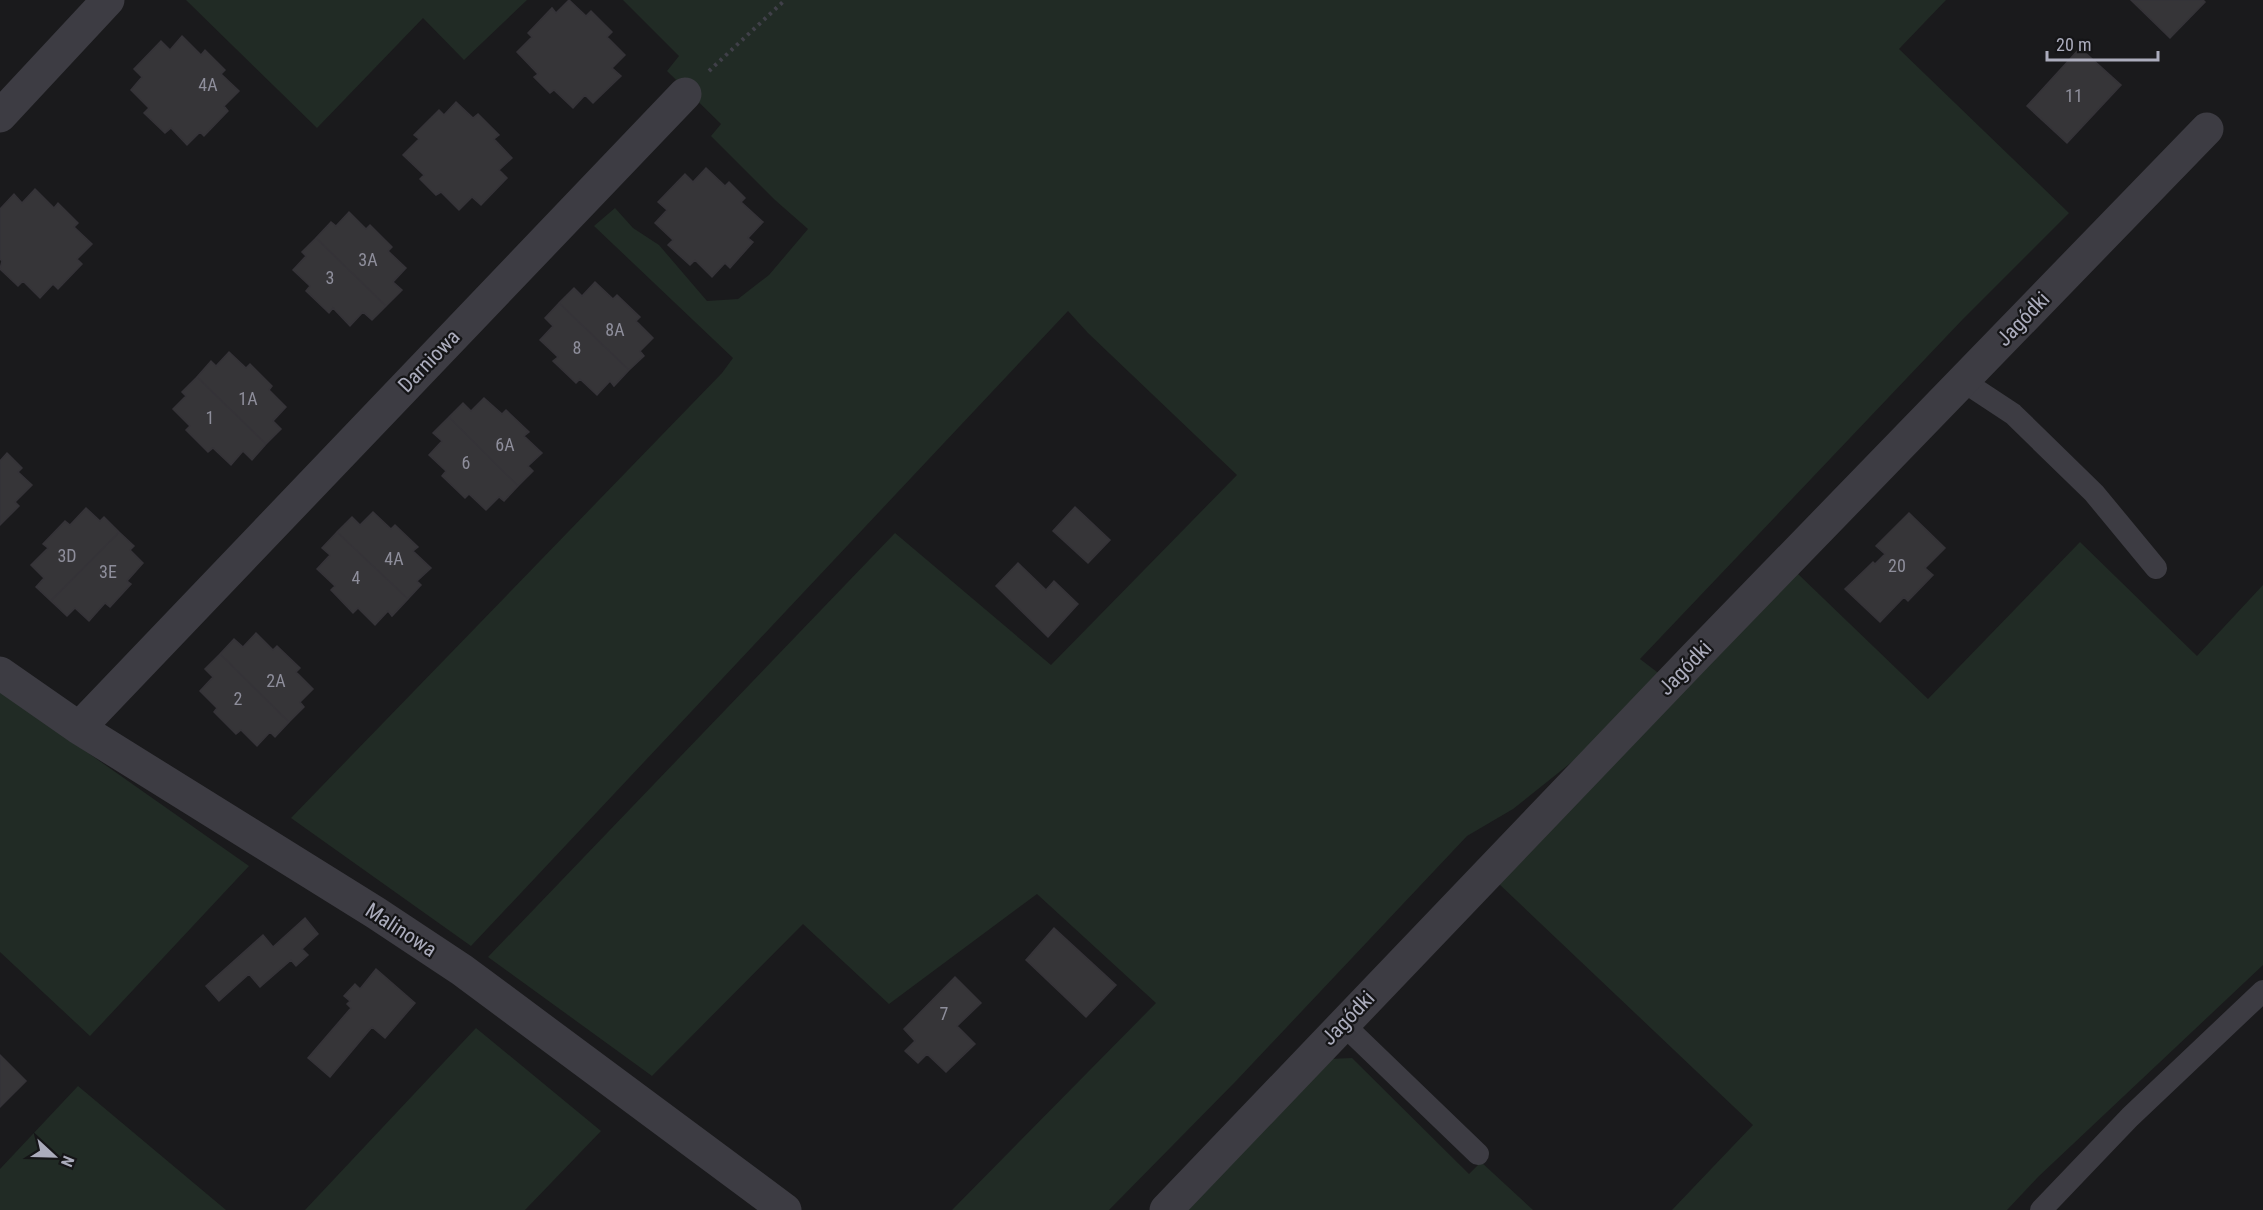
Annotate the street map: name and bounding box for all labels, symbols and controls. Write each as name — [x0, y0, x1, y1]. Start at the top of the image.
scale bar — [2047, 24, 2158, 62]
text: 20 m — [2056, 34, 2091, 55]
house number: 4A — [198, 74, 218, 95]
house number: 11 — [2065, 85, 2083, 106]
house number: 3A — [358, 249, 378, 270]
house number: 3 — [326, 267, 334, 288]
street label: Jagódki — [1992, 287, 2054, 351]
house number: 8A — [605, 319, 625, 340]
street label: Darniowa — [393, 325, 465, 397]
house number: 8 — [573, 337, 581, 358]
house number: 1A — [238, 388, 258, 409]
house number: 1 — [206, 407, 214, 428]
house number: 6A — [495, 434, 515, 455]
house number: 6 — [462, 452, 470, 473]
house number: 3D — [57, 545, 77, 566]
house number: 4A — [384, 548, 404, 569]
house number: 20 — [1888, 555, 1906, 576]
house number: 3E — [99, 561, 117, 582]
house number: 4 — [352, 567, 361, 588]
street label: Jagódki — [1654, 636, 1716, 700]
house number: 2A — [266, 670, 286, 691]
house number: 2 — [234, 688, 243, 709]
street label: Malinowa — [361, 898, 441, 962]
street label: Jagódki — [1317, 986, 1379, 1050]
house number: 7 — [940, 1003, 949, 1024]
north arrow — [24, 1126, 84, 1186]
text: N — [57, 1153, 78, 1170]

